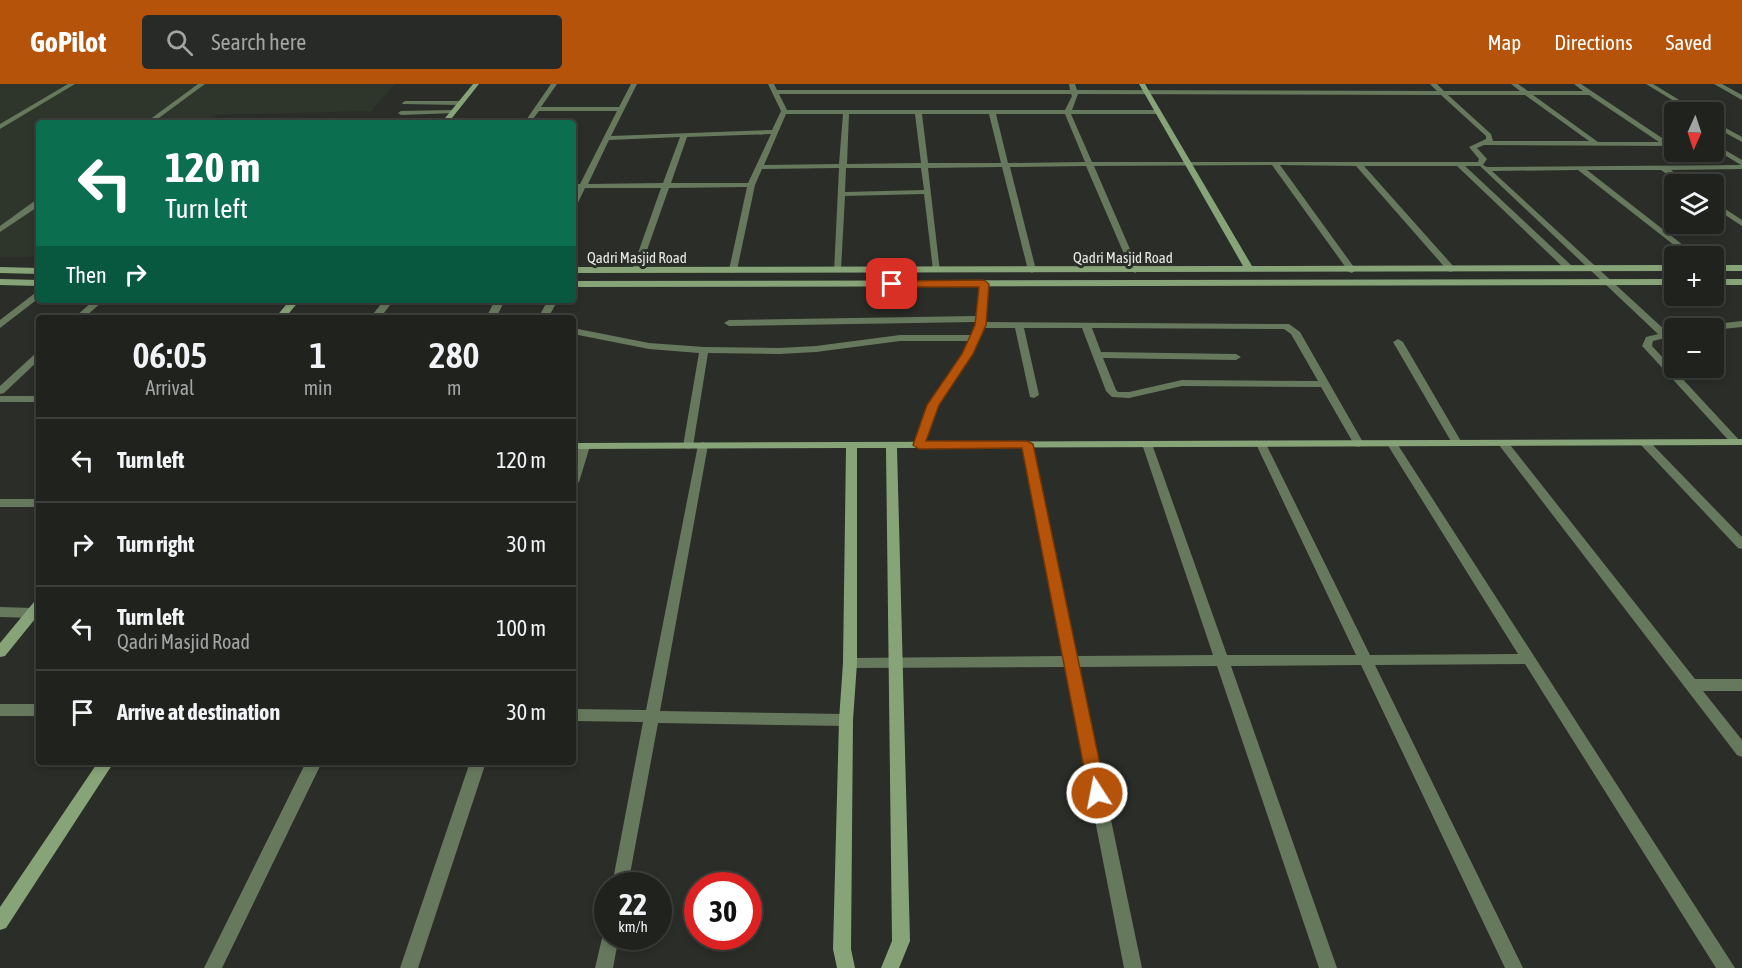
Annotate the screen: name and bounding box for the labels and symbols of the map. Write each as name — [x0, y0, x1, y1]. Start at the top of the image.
north arrow — [1664, 102, 1724, 162]
street label: Qadri Masjid Road — [587, 249, 687, 266]
street label: Qadri Masjid Road — [1073, 249, 1173, 266]
pin — [866, 258, 917, 309]
position arrow — [1065, 761, 1129, 825]
speed limit sign: 30 — [684, 872, 762, 950]

